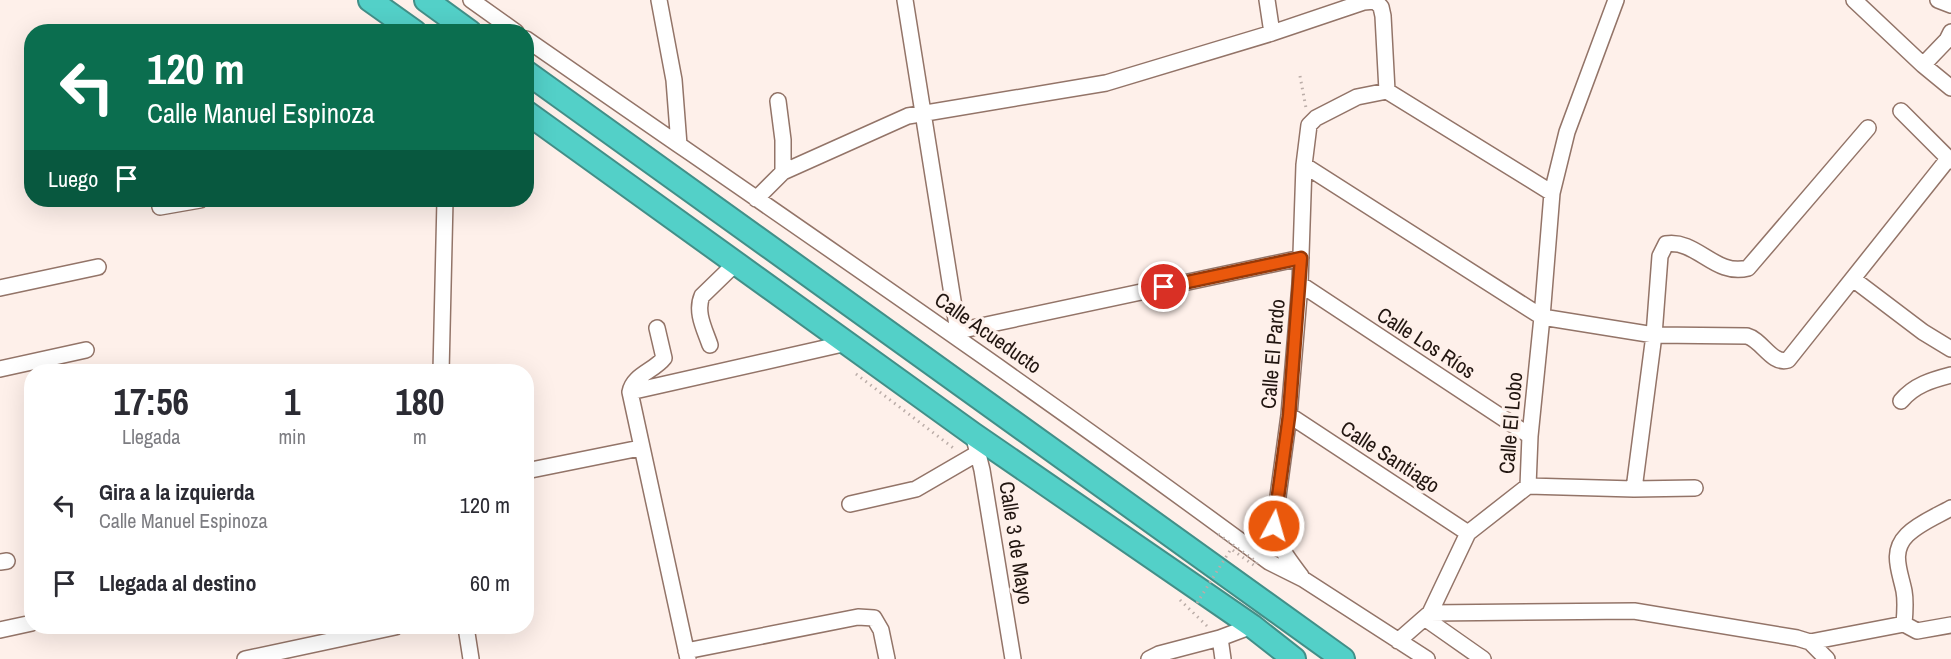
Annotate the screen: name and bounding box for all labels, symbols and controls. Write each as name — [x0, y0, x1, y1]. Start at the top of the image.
text: 120 m — [147, 41, 245, 97]
icon: left — [48, 48, 126, 126]
text: Calle Manuel Espinoza — [147, 95, 375, 131]
icon: arrive — [110, 162, 143, 195]
text: Luego — [48, 164, 98, 194]
pin — [1138, 261, 1189, 312]
icon: arrive — [1147, 270, 1180, 303]
street label: Calle Acueducto — [929, 285, 1048, 380]
street label: Calle El Pardo — [1253, 298, 1292, 410]
street label: Calle Los Ríos — [1371, 300, 1481, 385]
street label: Calle El Lobo — [1492, 371, 1529, 475]
text: 17:56 — [113, 378, 189, 426]
text: 1 — [284, 378, 300, 426]
text: 180 — [395, 378, 445, 426]
street label: Calle Santiago — [1335, 414, 1446, 500]
text: Llegada — [122, 423, 180, 450]
text: min — [278, 423, 306, 450]
text: m — [413, 423, 427, 450]
text: Gira a la izquierda — [99, 477, 254, 507]
street label: Calle 3 de Mayo — [992, 479, 1041, 607]
icon: left — [48, 489, 81, 522]
text: 120 m — [460, 490, 510, 520]
position arrow — [1242, 494, 1306, 558]
text: Calle Manuel Espinoza — [99, 507, 268, 534]
icon: arrive — [48, 567, 81, 600]
text: Llegada al destino — [99, 568, 256, 598]
text: 60 m — [470, 568, 510, 598]

